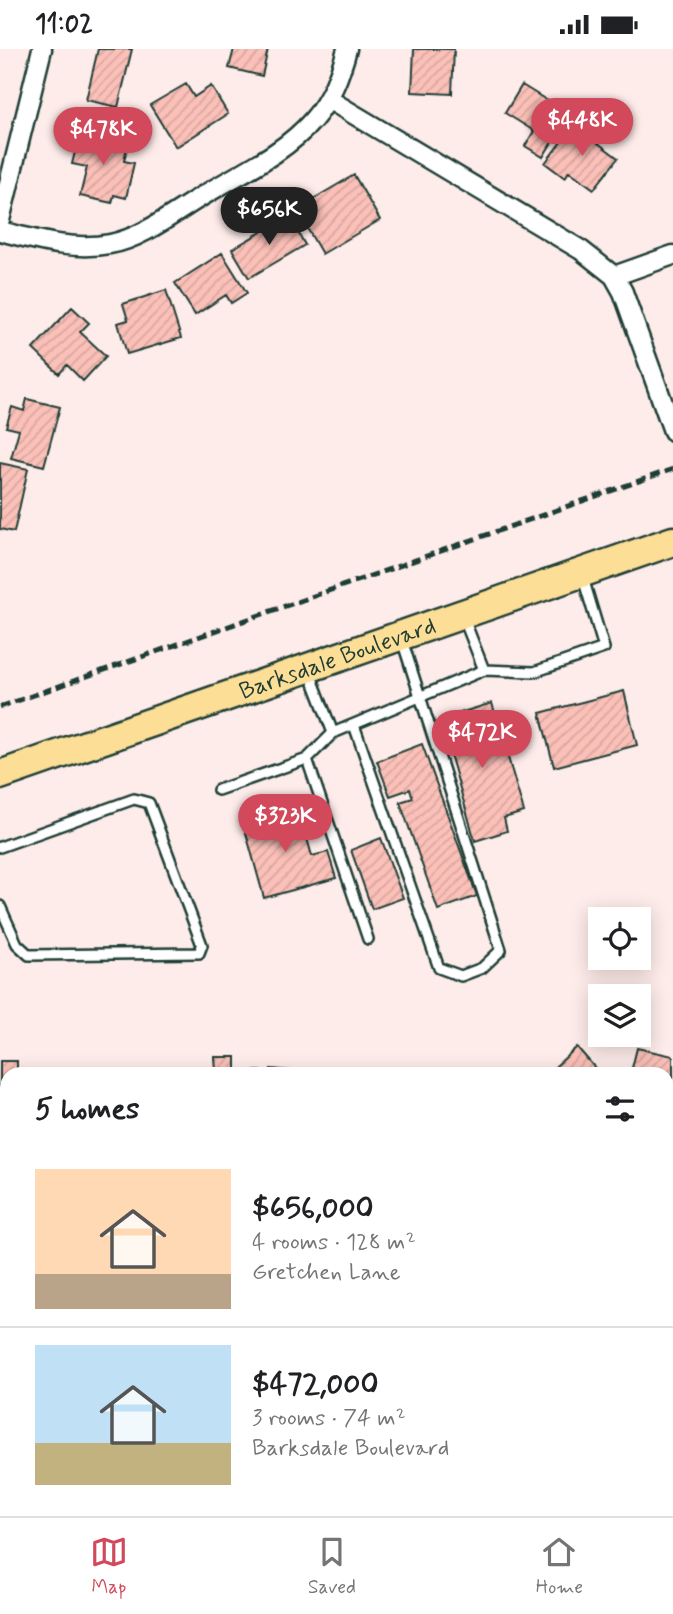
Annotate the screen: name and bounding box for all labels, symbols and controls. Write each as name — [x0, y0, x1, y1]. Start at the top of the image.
text: 11:02 — [35, 8, 93, 42]
pin: $448K — [533, 99, 631, 158]
text: $448K — [547, 106, 617, 136]
pin: $478K — [54, 107, 152, 167]
text: $478K — [69, 115, 137, 145]
pin: $656K — [220, 187, 318, 247]
text: $656K — [237, 195, 301, 225]
street label: Barksdale Boulevard — [235, 611, 440, 708]
pin: $472K — [433, 711, 531, 770]
text: $472K — [448, 718, 516, 748]
pin: $323K — [236, 795, 334, 854]
text: $323K — [254, 802, 316, 832]
map controls — [588, 907, 651, 1047]
button: locate — [588, 907, 651, 970]
button: layers — [588, 984, 651, 1047]
text: 5 homes — [35, 1090, 140, 1129]
icon: filters — [601, 1090, 639, 1128]
text: $656,000 — [252, 1189, 374, 1228]
icon: home — [91, 1197, 175, 1281]
text: 4 rooms · 128 m² — [252, 1228, 416, 1258]
text: Gretchen Lane — [252, 1258, 401, 1288]
text: $472,000 — [252, 1365, 379, 1404]
icon: home — [91, 1373, 175, 1457]
text: 3 rooms · 74 m² — [252, 1404, 406, 1434]
text: Barksdale Boulevard — [252, 1434, 449, 1464]
tab: Map — [90, 1533, 128, 1600]
tab: Saved — [308, 1533, 356, 1600]
tab: Home — [536, 1533, 583, 1600]

